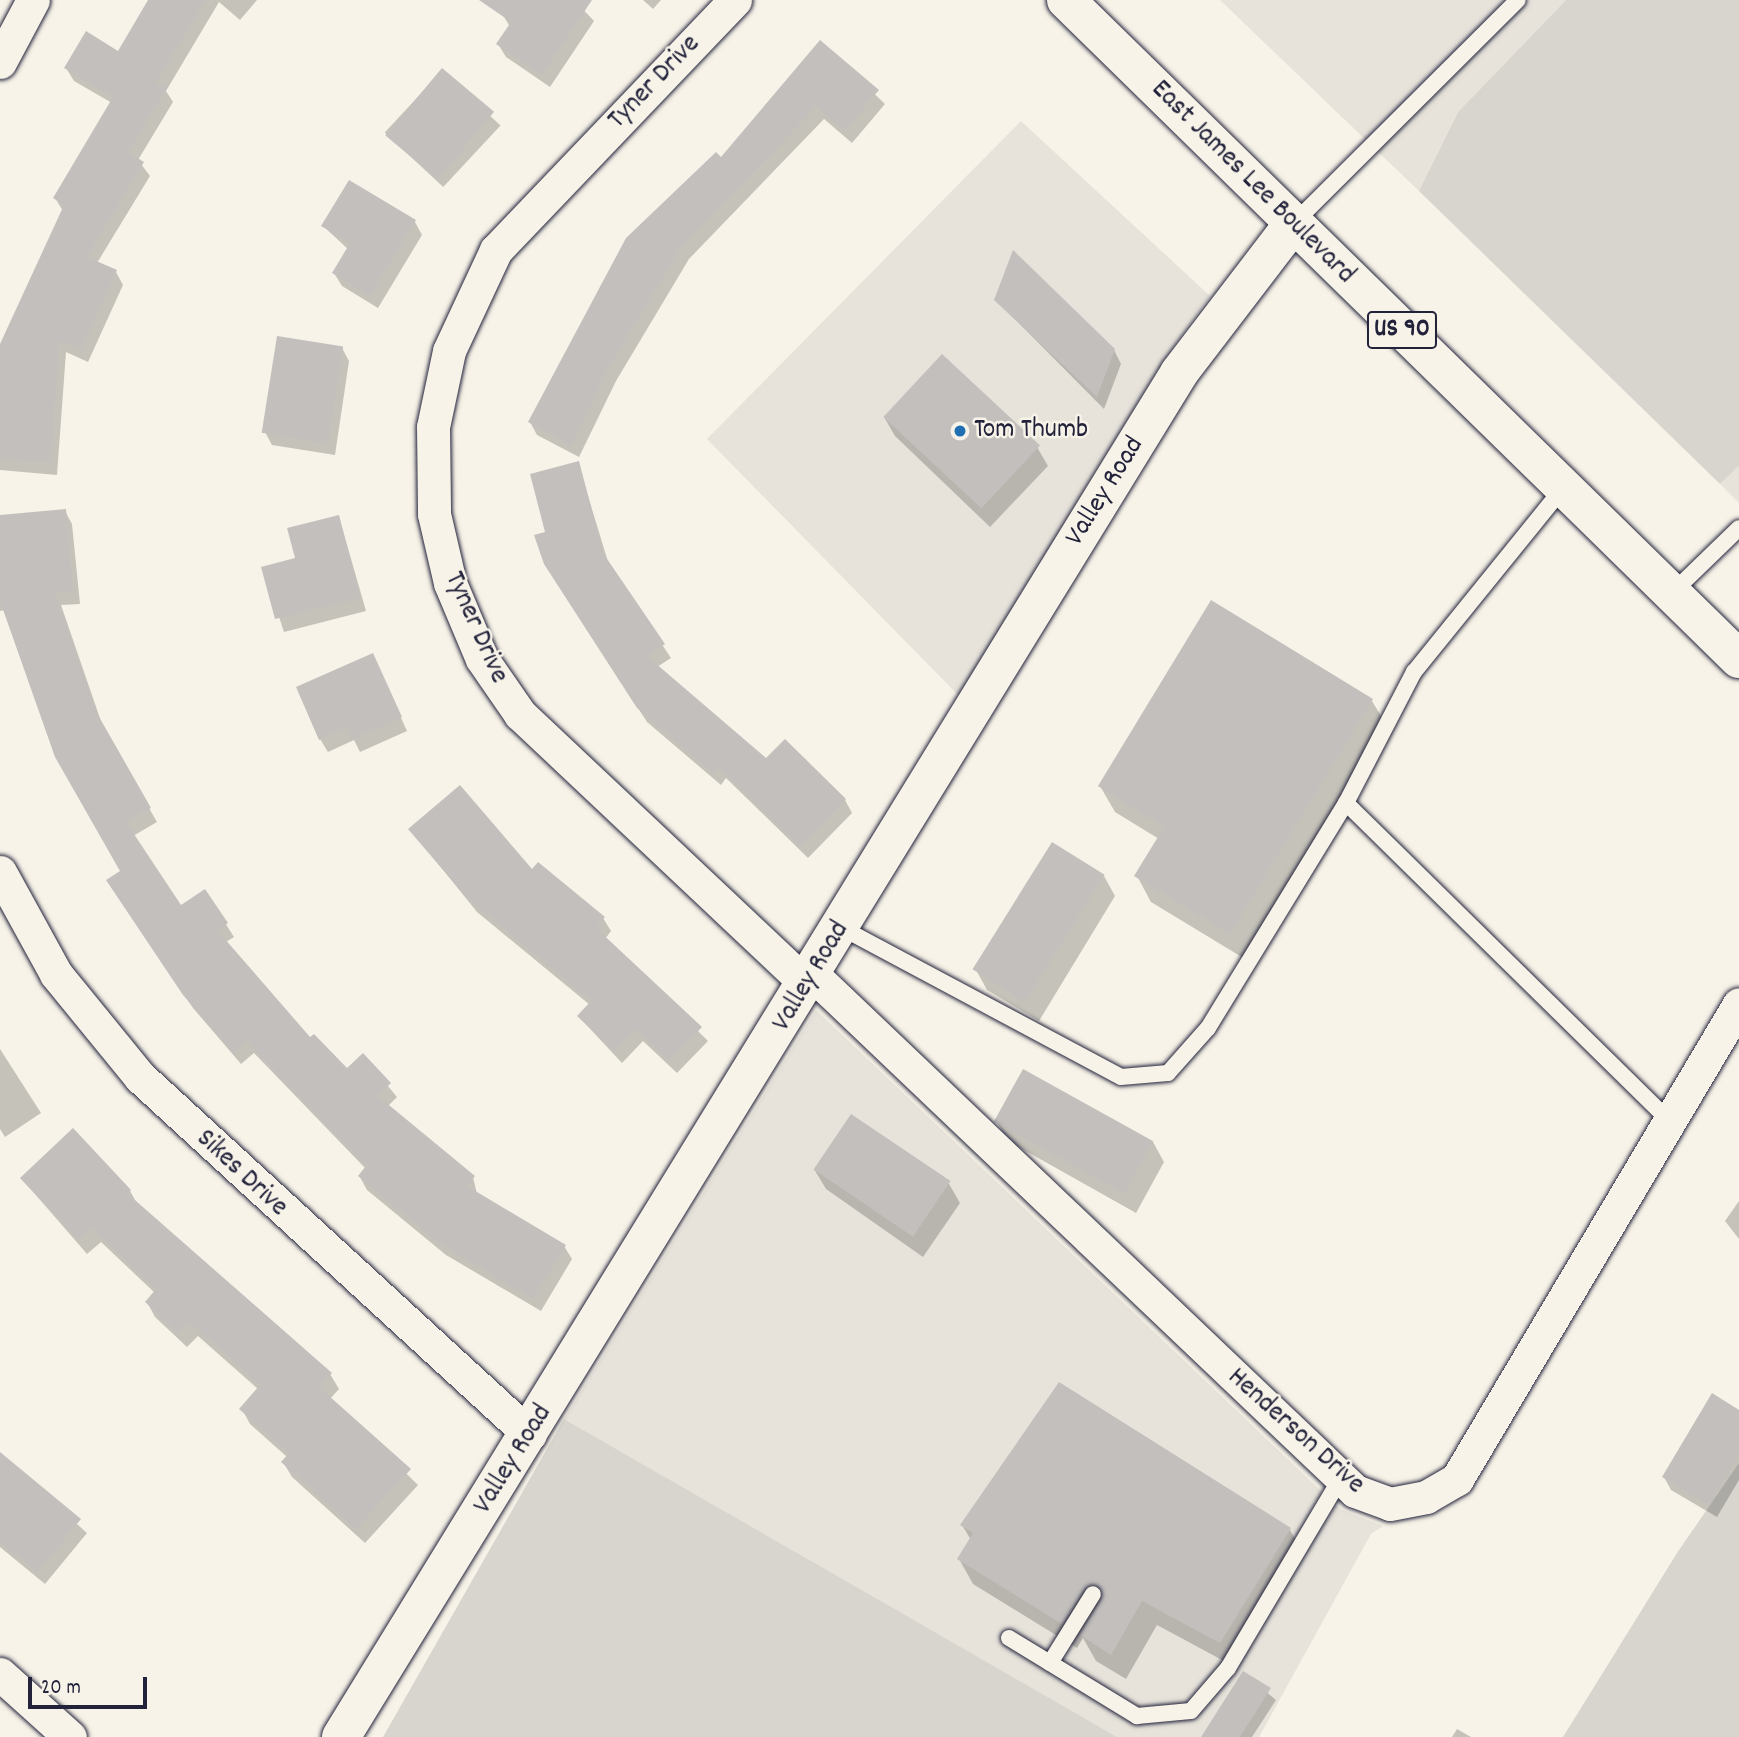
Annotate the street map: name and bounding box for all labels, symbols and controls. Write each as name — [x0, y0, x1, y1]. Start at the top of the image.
street label: Tyner Drive — [602, 29, 708, 137]
street label: East James Lee Boulevard — [1143, 74, 1361, 292]
road number: US 90 — [1365, 308, 1439, 352]
place label: Tom Thumb — [974, 414, 1088, 448]
marker: Tom Thumb — [952, 423, 968, 439]
street label: Valley Road — [1059, 431, 1153, 553]
street label: Tyner Drive — [436, 567, 514, 689]
street label: Valley Road — [766, 916, 858, 1038]
street label: Sikes Drive — [188, 1123, 294, 1225]
street label: Henderson Drive — [1219, 1362, 1371, 1502]
street label: Valley Road — [467, 1399, 561, 1521]
scale bar — [32, 1664, 150, 1708]
text: 20 m — [41, 1674, 81, 1704]

